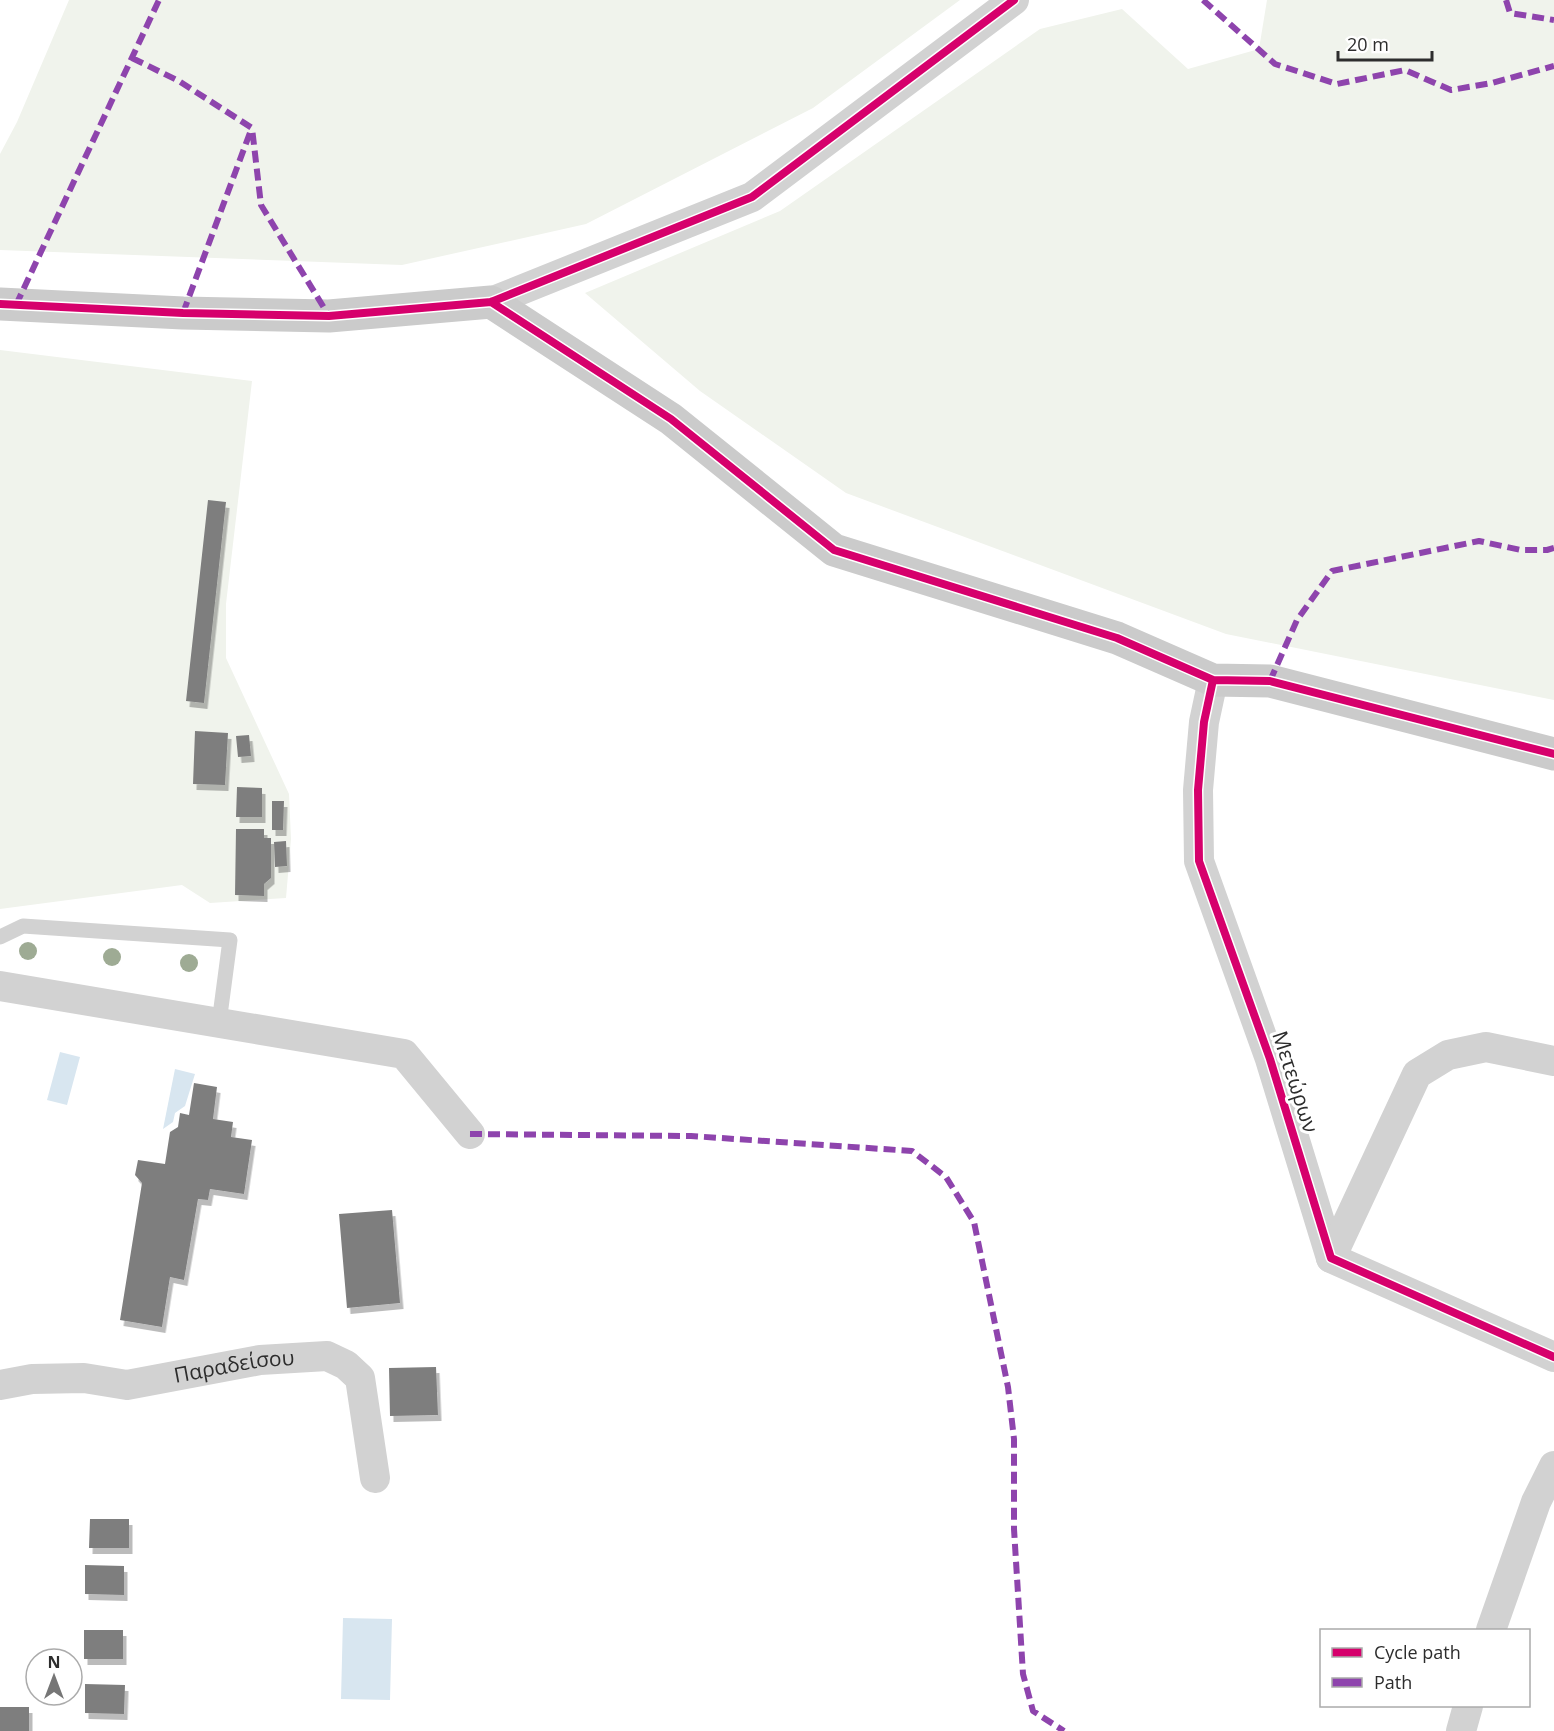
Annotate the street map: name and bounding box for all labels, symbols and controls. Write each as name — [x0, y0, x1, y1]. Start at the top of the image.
scale bar — [1338, 24, 1432, 62]
text: 20 m — [1347, 32, 1389, 56]
street label: Μετεώρων — [1266, 1027, 1326, 1136]
street label: Παραδείσου — [171, 1343, 295, 1389]
legend — [1320, 1629, 1530, 1707]
text: Cycle path — [1374, 1640, 1461, 1664]
north arrow — [24, 1647, 84, 1707]
text: N — [47, 1651, 61, 1673]
text: Path — [1374, 1670, 1412, 1694]

